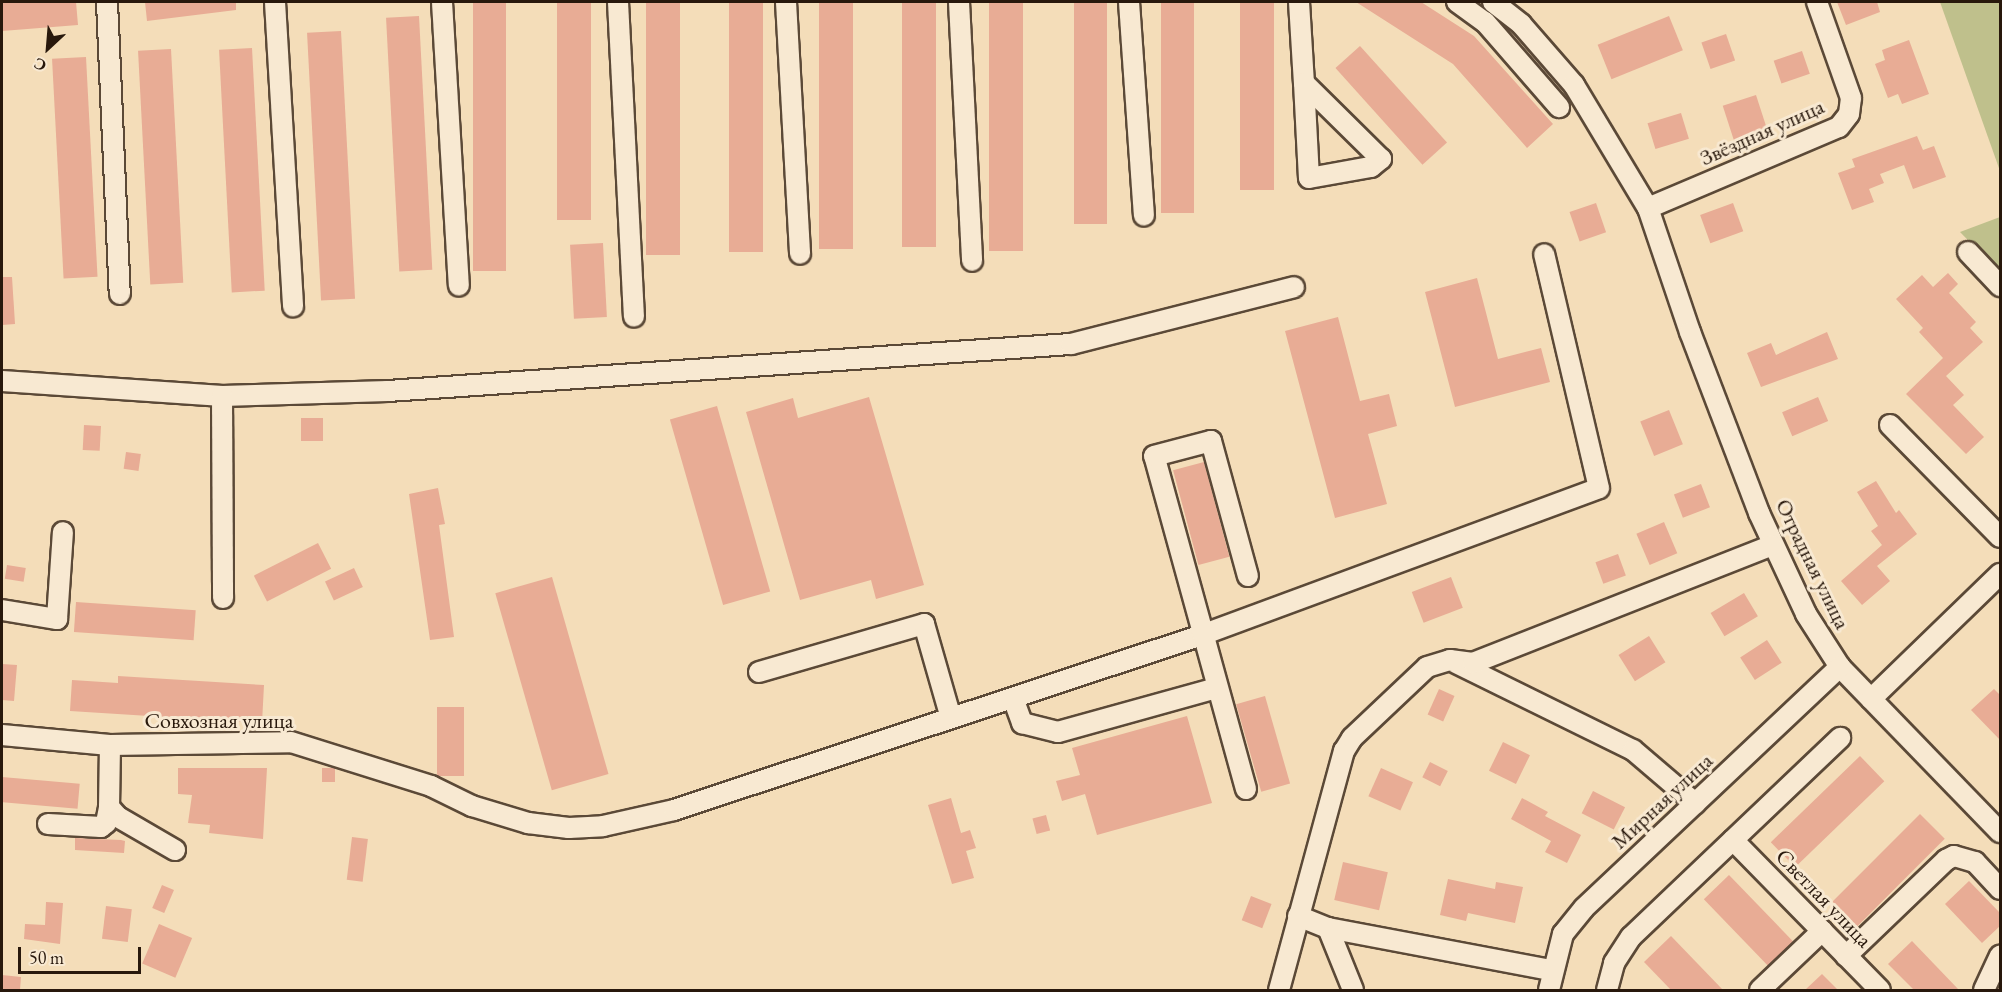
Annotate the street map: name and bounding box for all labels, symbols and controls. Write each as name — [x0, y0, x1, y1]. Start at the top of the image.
north arrow — [18, 18, 78, 78]
text: С — [30, 53, 50, 77]
street label: Звёздная улица — [1696, 93, 1828, 171]
street label: Отрадная улица — [1770, 495, 1856, 633]
street label: Совхозная улица — [144, 708, 294, 734]
street label: Мирная улица — [1606, 747, 1718, 855]
street label: Светлая улица — [1770, 843, 1878, 953]
scale bar — [21, 935, 144, 973]
text: 50 m — [29, 946, 64, 969]

